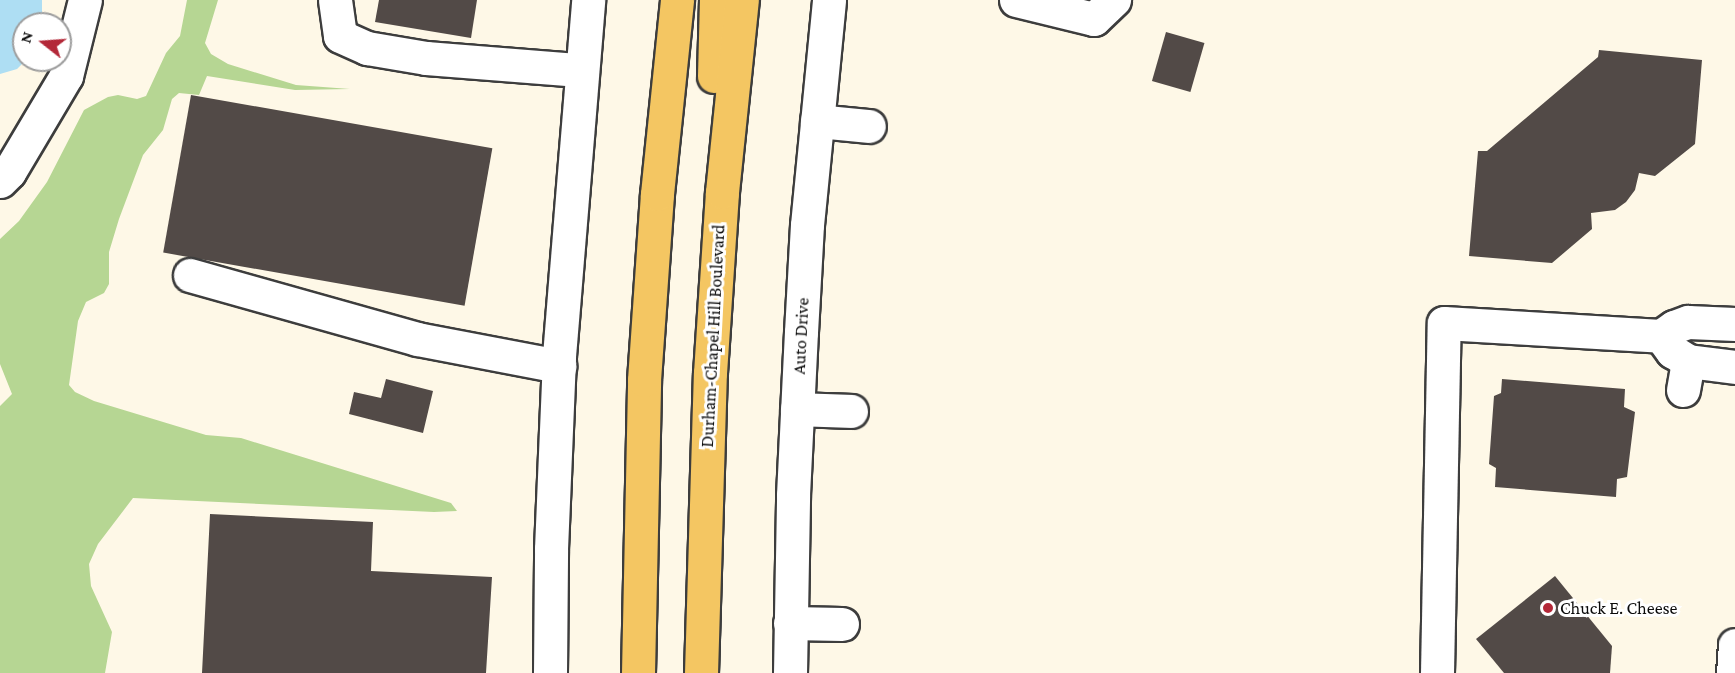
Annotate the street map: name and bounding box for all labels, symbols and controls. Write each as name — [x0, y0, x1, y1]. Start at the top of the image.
north arrow — [12, 12, 72, 72]
text: N — [16, 29, 36, 45]
street label: Durham-Chapel Hill Boulevard — [696, 224, 730, 448]
street label: Auto Drive — [788, 297, 814, 375]
place label: Chuck E. Cheese — [1560, 597, 1678, 619]
marker: Chuck E. Cheese — [1541, 601, 1555, 615]

